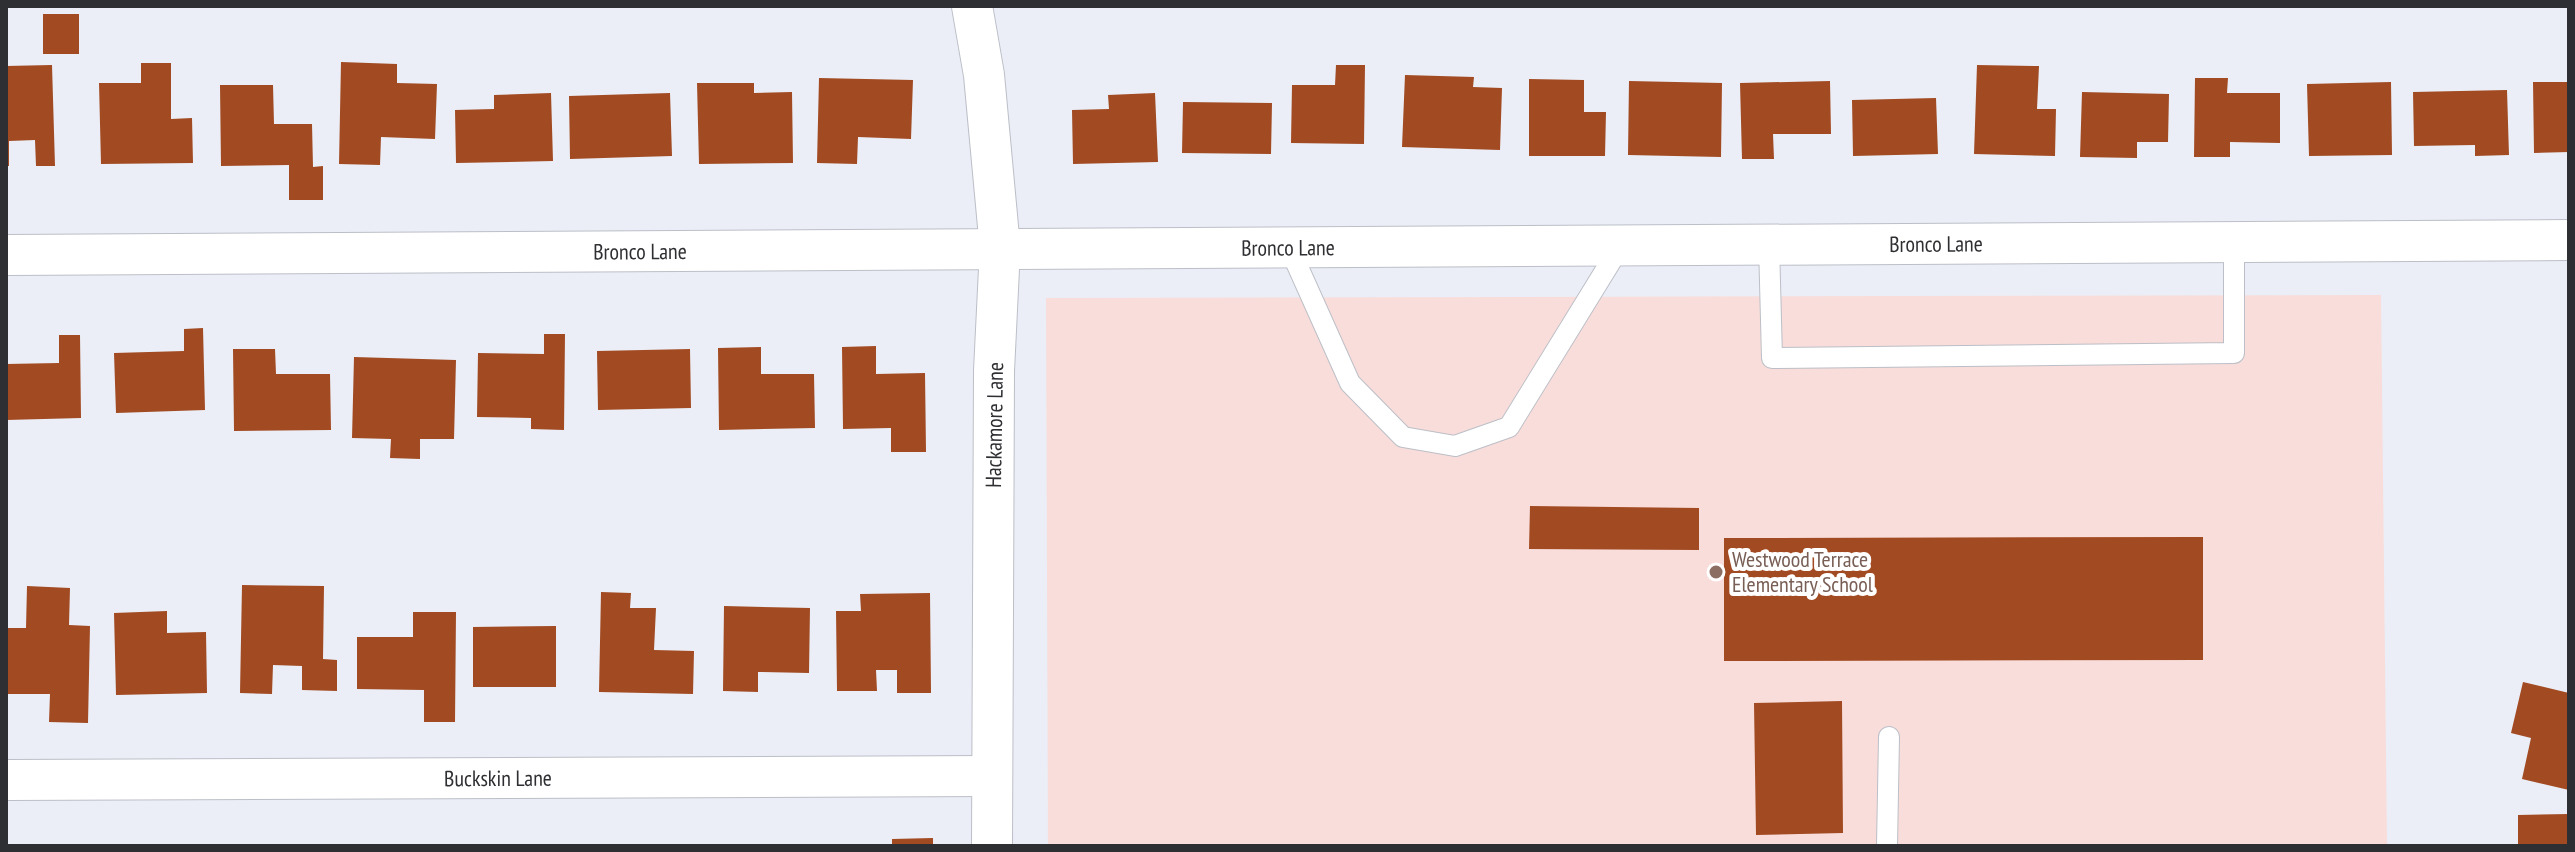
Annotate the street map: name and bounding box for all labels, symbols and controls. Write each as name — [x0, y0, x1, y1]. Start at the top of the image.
street label: Bronco Lane — [1889, 229, 1983, 258]
street label: Bronco Lane — [1241, 233, 1335, 262]
street label: Bronco Lane — [593, 237, 687, 266]
street label: Hackamore Lane — [979, 362, 1009, 488]
place label: Westwood Terrace Elementary School — [1732, 545, 1874, 598]
marker: Westwood Terrace Elementary School — [1707, 563, 1725, 581]
street label: Buckskin Lane — [444, 764, 552, 792]

